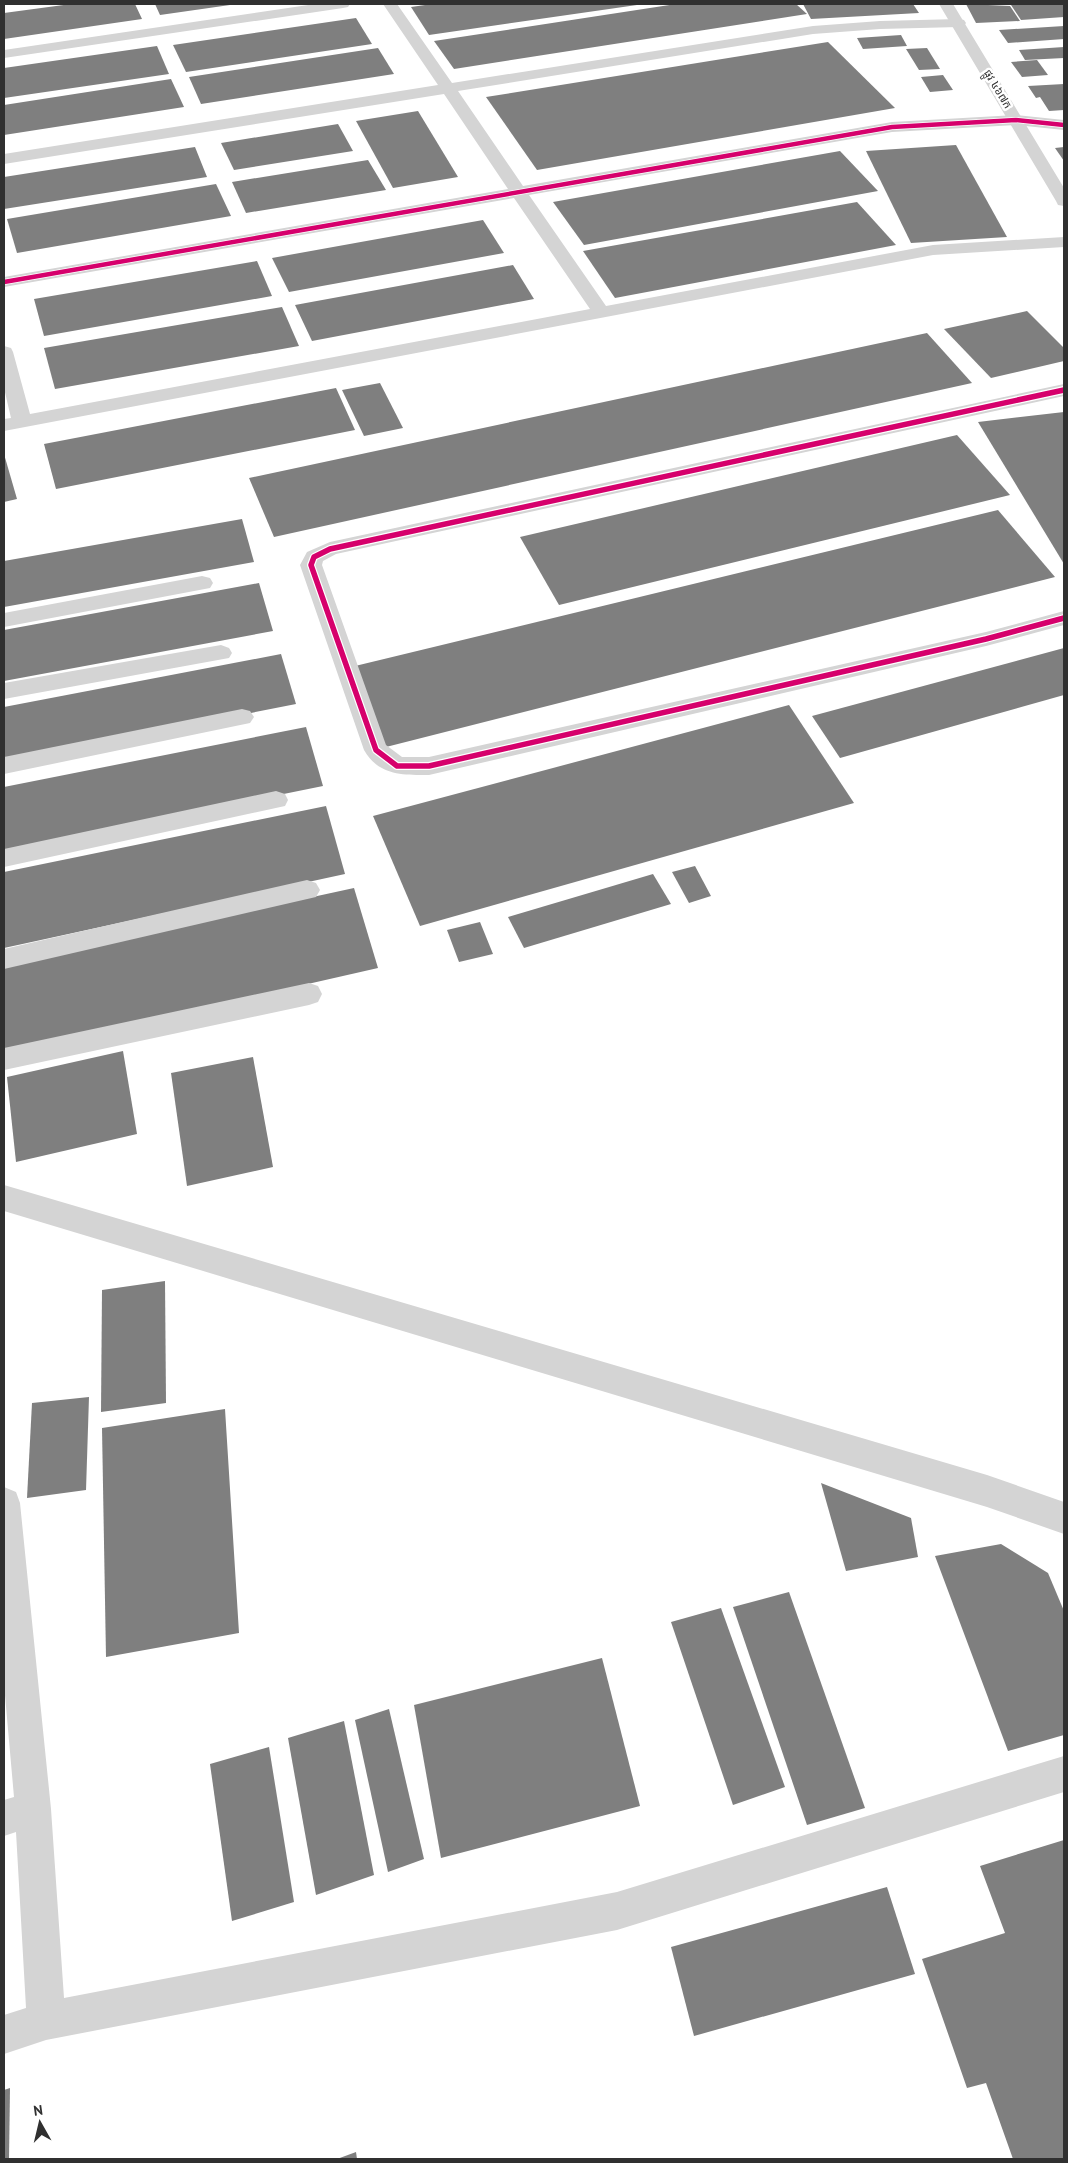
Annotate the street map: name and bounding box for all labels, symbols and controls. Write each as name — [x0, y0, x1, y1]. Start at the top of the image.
street label: ផ្លូវ ៤៦៧ក — [978, 67, 1015, 113]
north arrow — [15, 2098, 65, 2148]
text: N — [32, 2101, 44, 2120]

